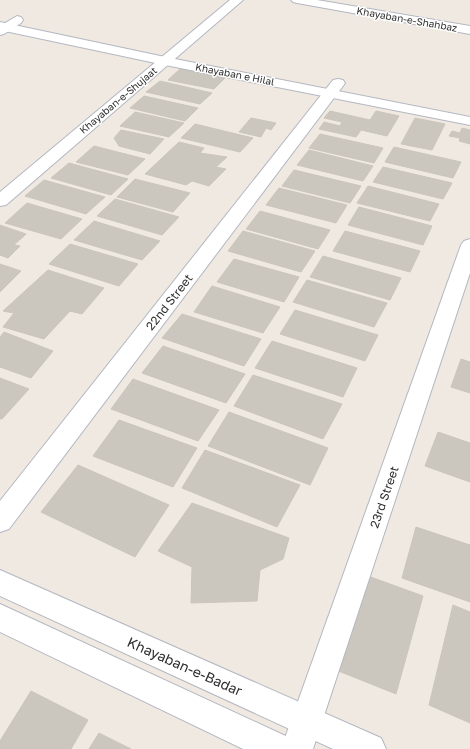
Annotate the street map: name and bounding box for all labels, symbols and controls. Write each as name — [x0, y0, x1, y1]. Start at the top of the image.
street label: Khayaban-e-Shahbaz — [356, 4, 458, 34]
street label: Khayaban e Hilal — [194, 60, 276, 88]
street label: Khayaban-e-Shujaat — [77, 64, 159, 136]
street label: 22nd Street — [142, 271, 196, 333]
street label: 23rd Street — [366, 464, 402, 530]
street label: Khayaban-e-Badar — [125, 633, 246, 699]

